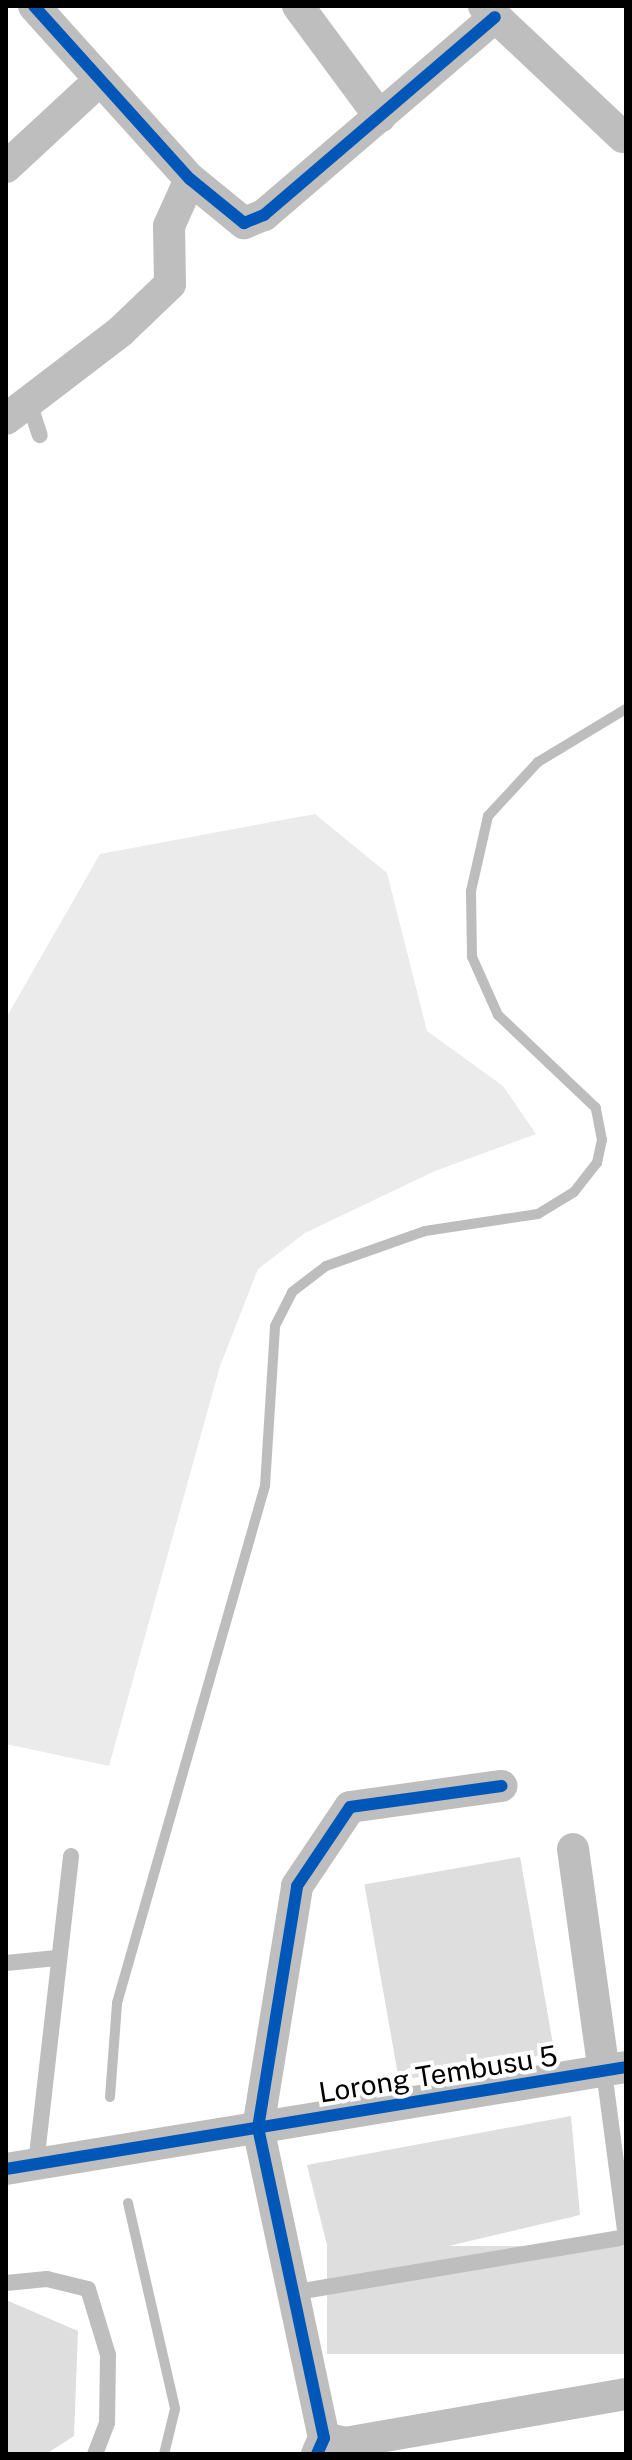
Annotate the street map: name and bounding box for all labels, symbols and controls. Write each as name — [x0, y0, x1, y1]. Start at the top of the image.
street label: Lorong Tembusu 5 — [316, 2039, 560, 2109]

